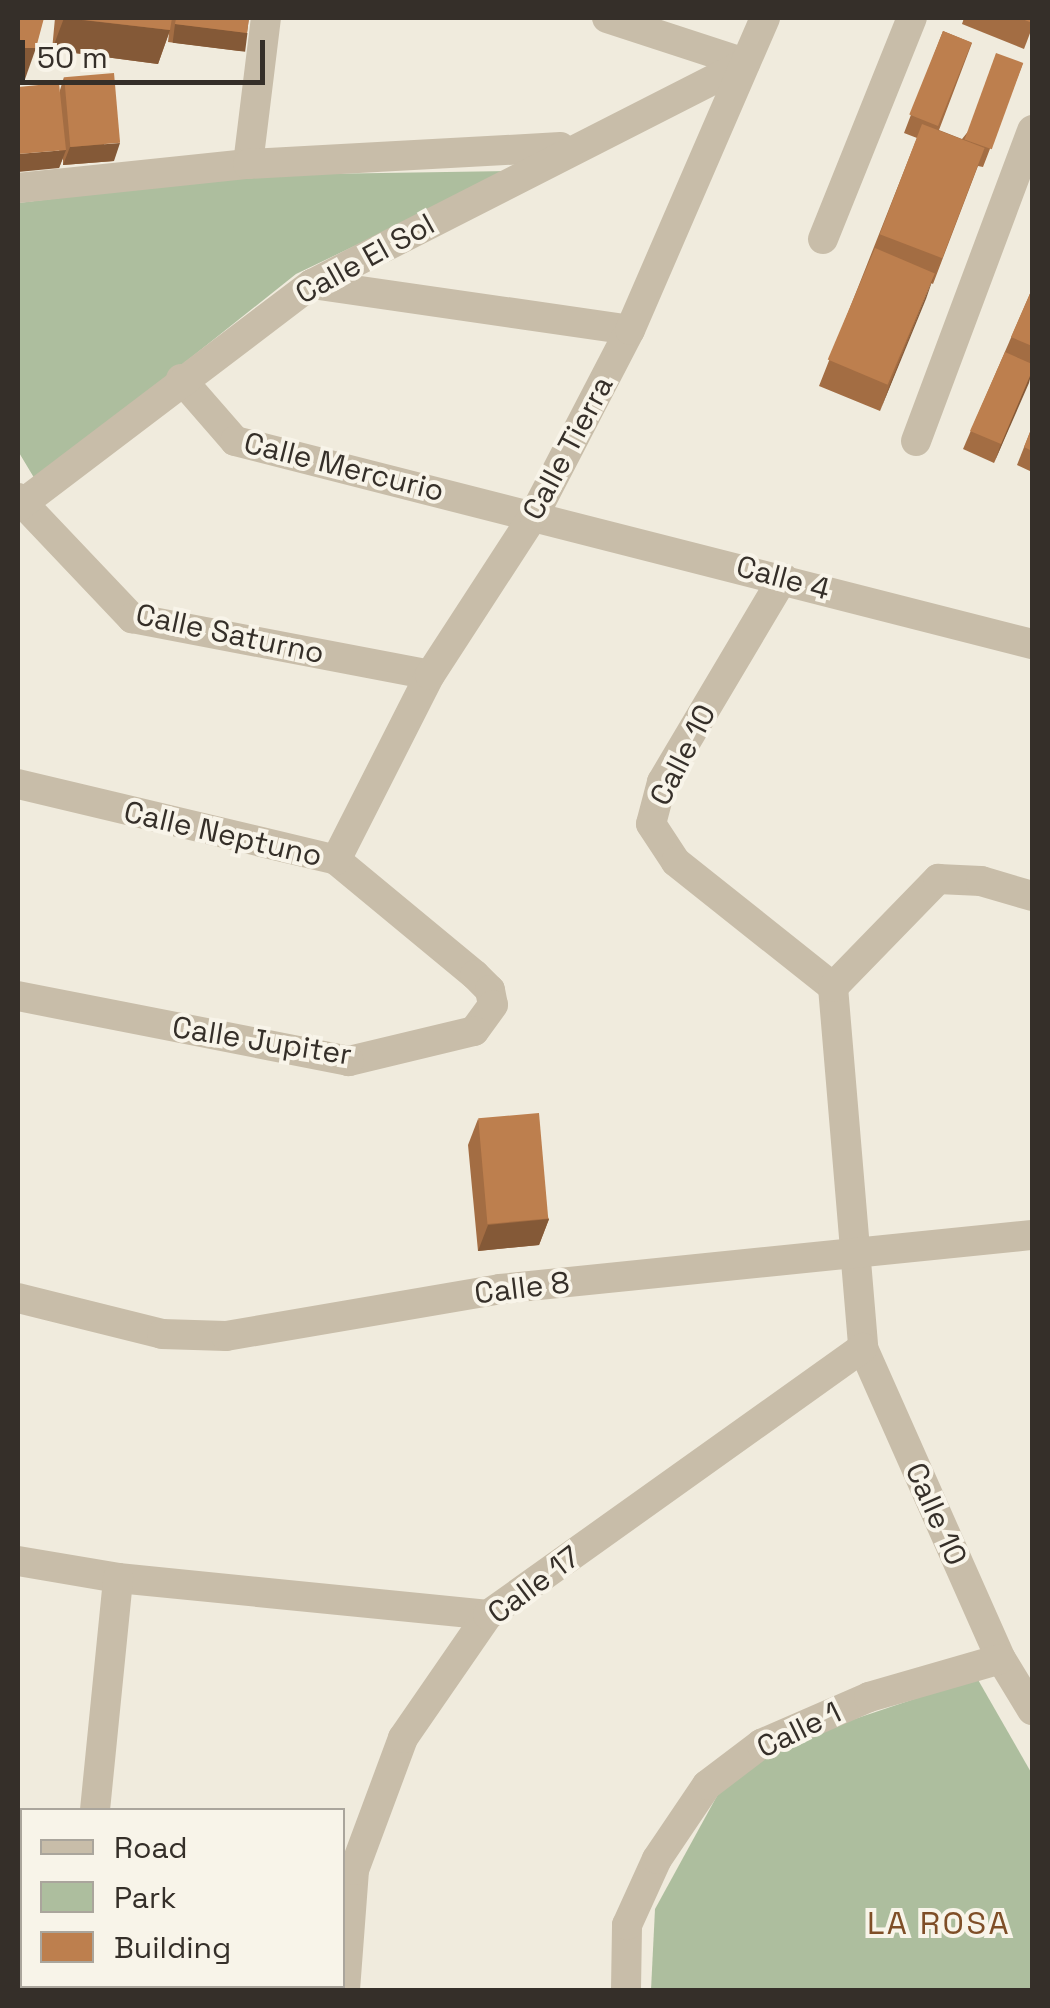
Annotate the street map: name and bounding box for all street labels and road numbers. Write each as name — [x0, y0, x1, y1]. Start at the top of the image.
street label: Calle El Sol — [289, 206, 441, 312]
street label: Calle Tierra — [515, 370, 621, 526]
street label: Calle Mercurio — [240, 425, 448, 509]
street label: Calle 4 — [732, 548, 834, 608]
street label: Calle Saturno — [132, 596, 328, 672]
street label: Calle 10 — [642, 699, 724, 811]
street label: Calle Neptuno — [120, 794, 326, 874]
street label: Calle Jupiter — [170, 1009, 354, 1073]
street label: Calle 8 — [472, 1264, 572, 1312]
street label: Calle 10 — [898, 1457, 974, 1571]
street label: Calle 17 — [481, 1539, 587, 1631]
street label: Calle 1 — [751, 1694, 847, 1766]

